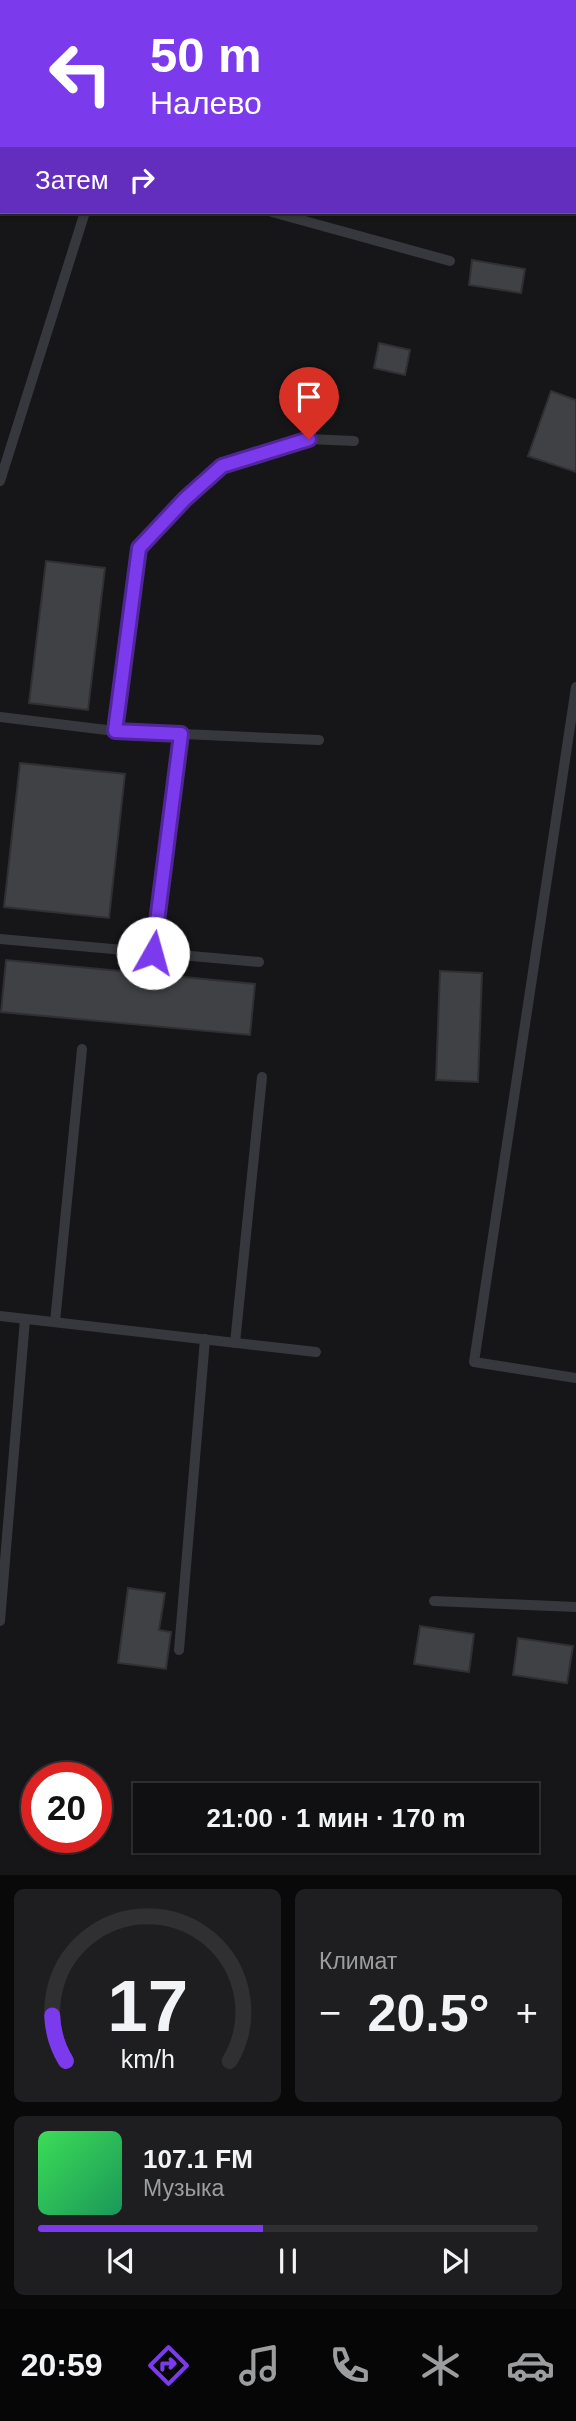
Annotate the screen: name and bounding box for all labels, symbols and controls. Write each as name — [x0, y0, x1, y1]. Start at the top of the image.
icon: left — [35, 28, 126, 119]
text: 50 m — [150, 28, 262, 82]
text: Налево — [150, 85, 262, 121]
icon: right — [123, 161, 161, 199]
text: Затем — [35, 165, 109, 195]
pin — [279, 367, 339, 439]
icon: arrive — [290, 378, 328, 416]
position arrow — [116, 916, 190, 990]
speed limit sign: 20 — [21, 1762, 112, 1853]
text: 21:00 · 1 мин · 170 m — [206, 1803, 466, 1833]
text: Климат — [319, 1948, 397, 1974]
text: 17 — [107, 1966, 188, 2047]
text: 20.5° — [367, 1984, 490, 2042]
text: − — [319, 1992, 341, 2034]
text: + — [516, 1992, 538, 2034]
text: km/h — [120, 2045, 175, 2073]
text: 107.1 FM — [143, 2144, 253, 2174]
text: Музыка — [143, 2175, 224, 2201]
icon: previous — [102, 2242, 140, 2280]
icon: pause — [269, 2242, 307, 2280]
icon: next — [436, 2242, 474, 2280]
icon: directions — [144, 2341, 193, 2390]
icon: music — [235, 2341, 284, 2390]
icon: phone — [325, 2341, 374, 2390]
icon: climate — [416, 2341, 465, 2390]
icon: car — [506, 2341, 555, 2390]
text: 20:59 — [21, 2347, 103, 2383]

